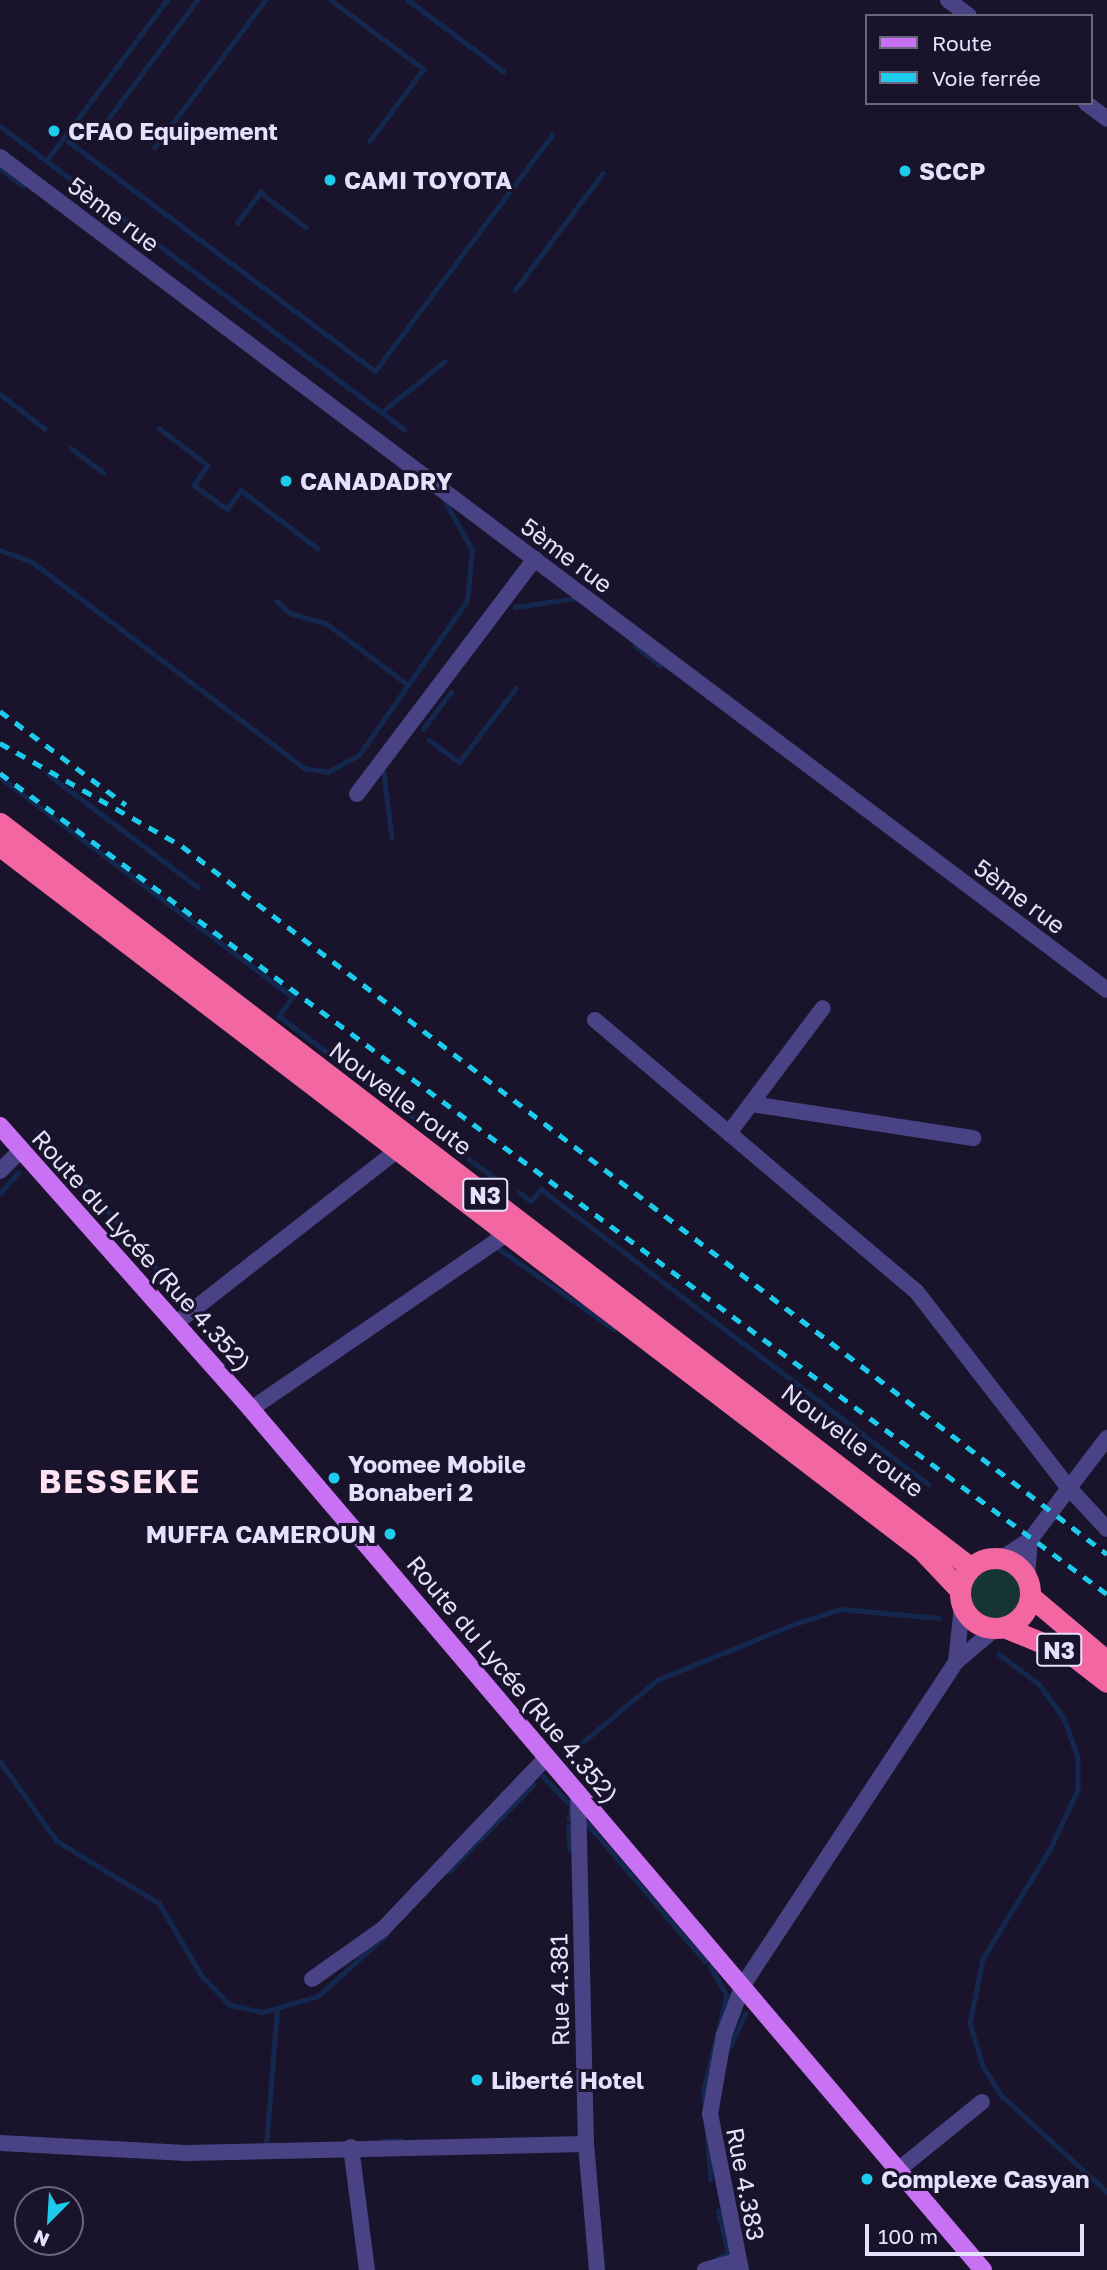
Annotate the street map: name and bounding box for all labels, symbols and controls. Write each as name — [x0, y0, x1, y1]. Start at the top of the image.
legend — [866, 14, 1093, 105]
text: Route — [932, 30, 992, 56]
text: Voie ferrée — [932, 65, 1041, 91]
place label: CFAO Equipement — [68, 117, 278, 145]
marker: CFAO Equipement — [46, 123, 62, 139]
place label: SCCP — [919, 157, 985, 185]
marker: SCCP — [897, 163, 913, 179]
place label: CAMI TOYOTA — [344, 166, 512, 194]
street label: 5ème rue — [63, 170, 165, 258]
marker: CAMI TOYOTA — [322, 172, 338, 188]
place label: CANADADRY — [300, 467, 453, 495]
marker: CANADADRY — [278, 473, 294, 489]
street label: 5ème rue — [516, 511, 618, 599]
street label: 5ème rue — [969, 852, 1071, 940]
street label: Nouvelle route — [324, 1035, 478, 1161]
street label: Route du Lycée (Rue 4.352) — [26, 1124, 258, 1376]
road number: N3 — [461, 1176, 510, 1214]
street label: Nouvelle route — [776, 1377, 930, 1503]
place label: Yoomee Mobile Bonaberi 2 — [348, 1450, 526, 1506]
district label: BESSEKE — [40, 1462, 200, 1500]
marker: Yoomee Mobile Bonaberi 2 — [326, 1470, 342, 1486]
place label: MUFFA CAMEROUN — [146, 1520, 376, 1548]
marker: MUFFA CAMEROUN — [382, 1526, 398, 1542]
street label: Route du Lycée (Rue 4.352) — [401, 1550, 625, 1808]
road number: N3 — [1034, 1630, 1084, 1670]
street label: Rue 4.381 — [544, 1934, 574, 2046]
place label: Liberté Hotel — [491, 2066, 644, 2094]
marker: Liberté Hotel — [469, 2072, 485, 2088]
street label: Rue 4.383 — [721, 2125, 771, 2243]
place label: Complexe Casyan — [881, 2165, 1090, 2193]
marker: Complexe Casyan — [859, 2171, 875, 2187]
north arrow — [14, 2186, 84, 2256]
scale bar — [869, 2210, 1088, 2254]
text: 100 m — [878, 2223, 938, 2249]
text: N — [30, 2225, 52, 2252]

